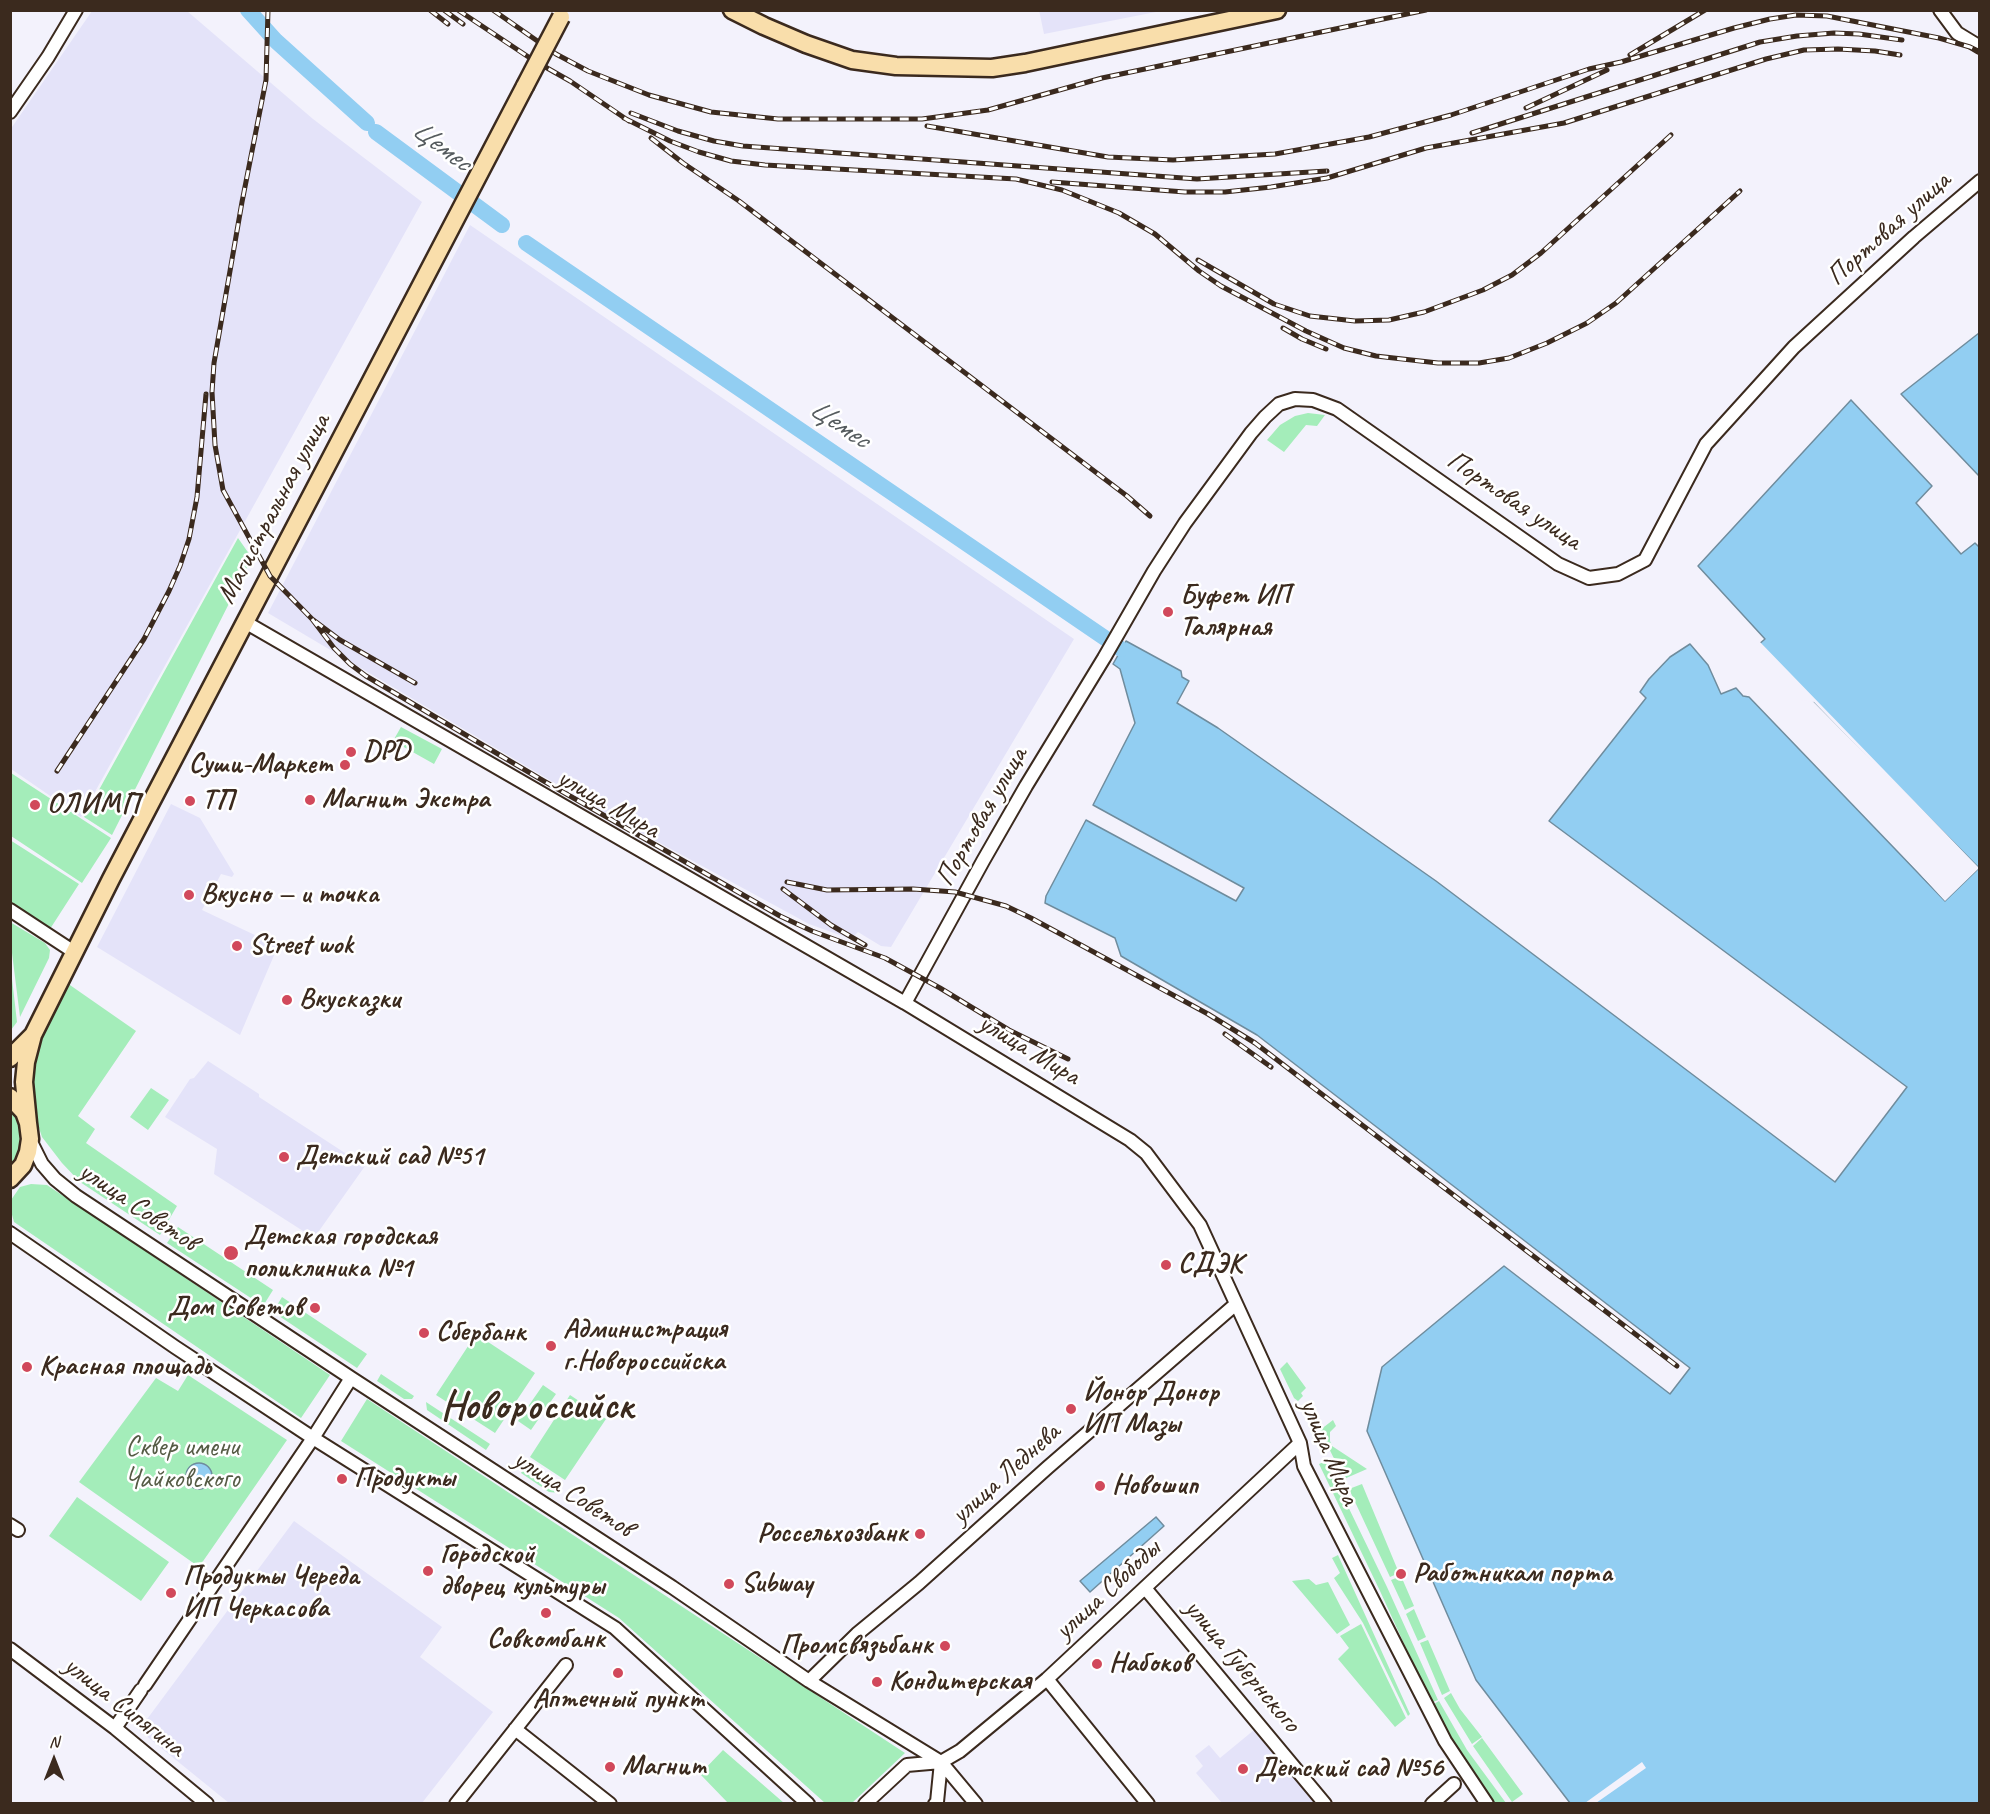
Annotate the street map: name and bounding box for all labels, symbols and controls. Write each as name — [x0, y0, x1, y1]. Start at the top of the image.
water label: Цемес — [404, 112, 478, 180]
street label: Портовая улица — [1820, 165, 1958, 293]
water label: Цемес — [802, 391, 876, 457]
street label: Магистральная улица — [210, 408, 338, 610]
street label: Портовая улица — [1440, 444, 1588, 558]
place label: Буфет ИП Талярная — [1180, 579, 1290, 645]
marker: Буфет ИП Талярная — [1161, 605, 1175, 619]
place label: DPD — [363, 735, 409, 769]
street label: Портовая улица — [929, 741, 1035, 893]
marker: DPD — [344, 745, 358, 759]
place label: Суши-Маркет — [189, 748, 333, 782]
marker: Суши-Маркет — [338, 758, 352, 772]
street label: улица Мира — [551, 761, 665, 847]
place label: Магнит Экстра — [322, 783, 489, 817]
place label: ТП — [202, 784, 233, 818]
place label: ОЛИМП — [47, 788, 139, 822]
marker: Магнит Экстра — [303, 793, 317, 807]
marker: ТП — [183, 794, 197, 808]
marker: ОЛИМП — [28, 798, 42, 812]
place label: Вкусно — и точка — [201, 878, 379, 912]
marker: Вкусно — и точка — [182, 888, 196, 902]
place label: Street wok — [249, 929, 353, 963]
marker: Street wok — [230, 939, 244, 953]
place label: Вкусказки — [299, 983, 400, 1017]
marker: Вкусказки — [280, 993, 294, 1007]
street label: улица Мира — [972, 1007, 1086, 1093]
place label: Детский сад №51 — [296, 1140, 483, 1174]
marker: Детский сад №51 — [277, 1150, 291, 1164]
street label: улица Советов — [72, 1155, 204, 1259]
place label: Детская городская поликлиника №1 — [244, 1220, 437, 1286]
marker: Детская городская поликлиника №1 — [222, 1244, 240, 1262]
place label: СДЭК — [1178, 1248, 1242, 1282]
marker: СДЭК — [1159, 1258, 1173, 1272]
place label: Дом Советов — [167, 1291, 303, 1325]
marker: Дом Советов — [308, 1301, 322, 1315]
place label: Администрация г.Новороссийска — [563, 1313, 727, 1379]
place label: Сбербанк — [436, 1316, 525, 1350]
marker: Сбербанк — [417, 1326, 431, 1340]
marker: Администрация г.Новороссийска — [544, 1339, 558, 1353]
place label: Красная площадь — [39, 1350, 211, 1384]
marker: Красная площадь — [20, 1360, 34, 1374]
place label: Йонор Донор ИП Мазы — [1083, 1376, 1219, 1442]
district label: Новороссийск — [441, 1384, 633, 1432]
street label: улица Мира — [1292, 1394, 1366, 1510]
marker: Йонор Донор ИП Мазы — [1064, 1402, 1078, 1416]
street label: улица Леднева — [944, 1416, 1068, 1532]
park label: Сквер имени Чайковского — [124, 1431, 240, 1497]
street label: улица Советов — [507, 1443, 639, 1545]
place label: Продукты — [354, 1462, 455, 1496]
place label: Новошип — [1112, 1469, 1198, 1503]
marker: Продукты — [335, 1472, 349, 1486]
marker: Новошип — [1093, 1479, 1107, 1493]
place label: Россельхозбанк — [757, 1517, 908, 1551]
marker: Россельхозбанк — [913, 1527, 927, 1541]
street label: улица Свободы — [1048, 1533, 1168, 1647]
place label: Городской дворец культуры — [440, 1538, 604, 1604]
place label: Работникам порта — [1413, 1557, 1612, 1591]
place label: Продукты Череда ИП Черкасова — [183, 1560, 359, 1626]
marker: Городской дворец культуры — [421, 1564, 435, 1578]
place label: Subway — [741, 1567, 812, 1601]
marker: Работникам порта — [1394, 1567, 1408, 1581]
marker: Subway — [722, 1577, 736, 1591]
marker: Продукты Череда ИП Черкасова — [164, 1586, 178, 1600]
street label: улица Губернского — [1176, 1592, 1308, 1740]
marker: Совкомбанк — [539, 1606, 553, 1620]
place label: Совкомбанк — [487, 1623, 605, 1657]
place label: Промсвязьбанк — [780, 1629, 933, 1663]
marker: Промсвязьбанк — [938, 1639, 952, 1653]
place label: Набоков — [1109, 1647, 1191, 1681]
street label: улица Сипягина — [57, 1649, 191, 1765]
marker: Набоков — [1090, 1657, 1104, 1671]
place label: Кондитерская — [889, 1665, 1031, 1699]
marker: Аптечный пункт — [611, 1666, 625, 1680]
marker: Кондитерская — [870, 1675, 884, 1689]
place label: Аптечный пункт — [533, 1683, 703, 1717]
north arrow — [24, 1730, 84, 1790]
text: N — [49, 1732, 59, 1752]
place label: Магнит — [622, 1750, 707, 1784]
place label: Детский сад №56 — [1255, 1752, 1443, 1786]
marker: Магнит — [603, 1760, 617, 1774]
marker: Детский сад №56 — [1236, 1762, 1250, 1776]

